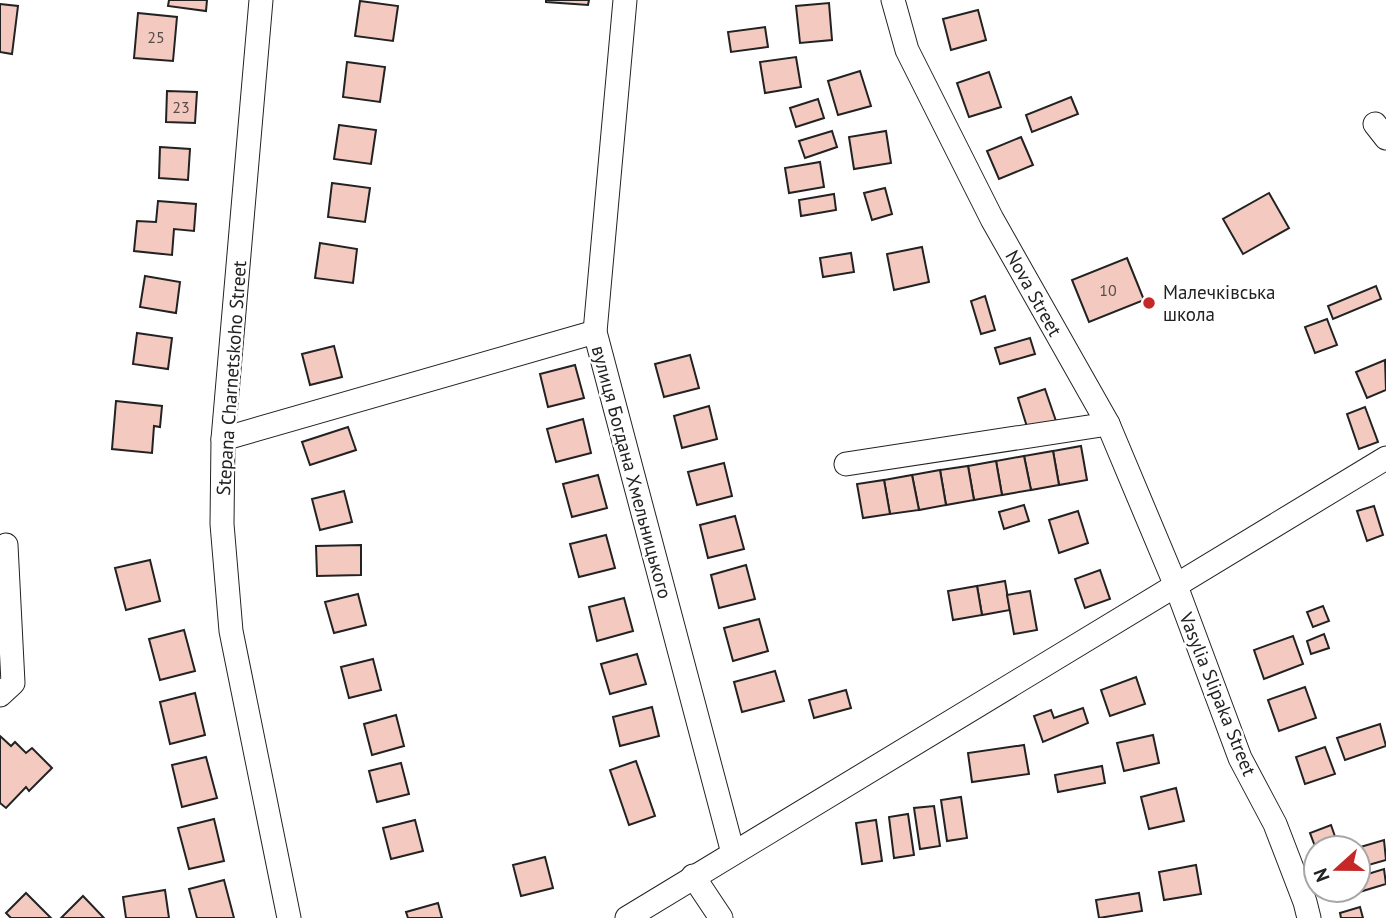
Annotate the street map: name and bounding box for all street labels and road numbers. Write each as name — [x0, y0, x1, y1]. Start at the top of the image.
street label: Nova Street — [1000, 246, 1068, 341]
street label: Stepana Charnetskoho Street — [211, 259, 251, 496]
street label: вулиця Богдана Хмельницького — [587, 343, 677, 601]
street label: Vasylia Slipaka Street — [1174, 608, 1262, 780]

